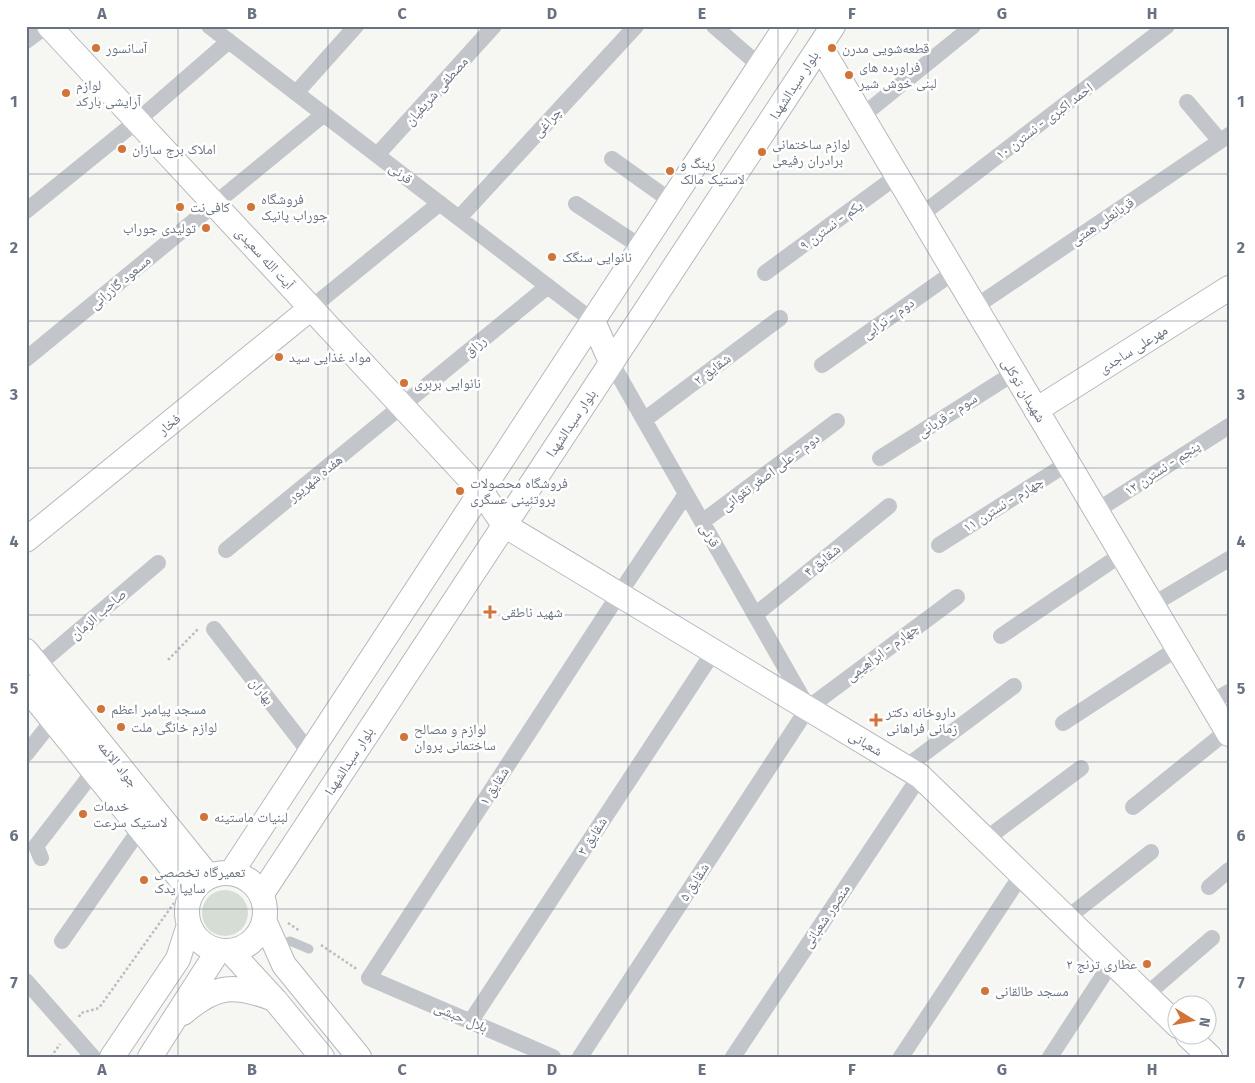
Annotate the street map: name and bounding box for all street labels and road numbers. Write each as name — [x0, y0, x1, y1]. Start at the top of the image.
street label: بلوار سیدالشهدا — [766, 48, 823, 123]
street label: مصطفی شریفیان — [401, 53, 472, 129]
street label: احمد اکبری - نسترن ۱۰ — [992, 79, 1096, 163]
street label: چراغی — [529, 104, 565, 141]
street label: قرنی — [386, 159, 416, 188]
street label: قربانعلی همتی — [1067, 194, 1137, 249]
street label: یکم - نسترن ۹ — [796, 197, 867, 255]
street label: آیت الله سعیدی — [232, 224, 298, 293]
street label: مسعود گازرانی — [86, 252, 154, 313]
street label: دوم - ترابی — [859, 294, 918, 343]
street label: مهرعلی ساجدی — [1096, 322, 1171, 377]
street label: رزاق — [461, 332, 490, 360]
street label: شقایق ۲ — [690, 350, 735, 390]
street label: شهیدان توکلی — [998, 355, 1049, 425]
street label: بلوار سیدالشهدا — [543, 386, 600, 460]
street label: سوم - قربانی — [914, 390, 981, 442]
street label: فخار — [154, 410, 184, 439]
street label: دوم - علی اصغر تقوائی — [718, 430, 824, 516]
street label: پنجم - نسترن ۱۲ — [1121, 437, 1204, 500]
street label: هفده شهریور — [284, 451, 346, 506]
street label: چهارم - نسترن ۱۱ — [960, 473, 1047, 537]
street label: قرنی — [696, 520, 723, 550]
street label: شقایق ۴ — [801, 541, 845, 581]
street label: صاحب الزمان — [67, 585, 130, 643]
street label: چهارم - ابراهیمی — [843, 619, 923, 686]
street label: بهاران — [246, 674, 278, 708]
street label: بلوار سیدالشهدا — [321, 724, 378, 799]
street label: شعبانی — [846, 727, 886, 760]
street label: جواد الائمه — [94, 738, 142, 791]
street label: شقایق ۱ — [476, 764, 514, 809]
street label: شقایق ۳ — [574, 814, 612, 859]
street label: شقایق ۵ — [676, 860, 714, 905]
street label: منصور شعبانی — [799, 881, 854, 951]
street label: بلال حبشی — [432, 999, 490, 1036]

